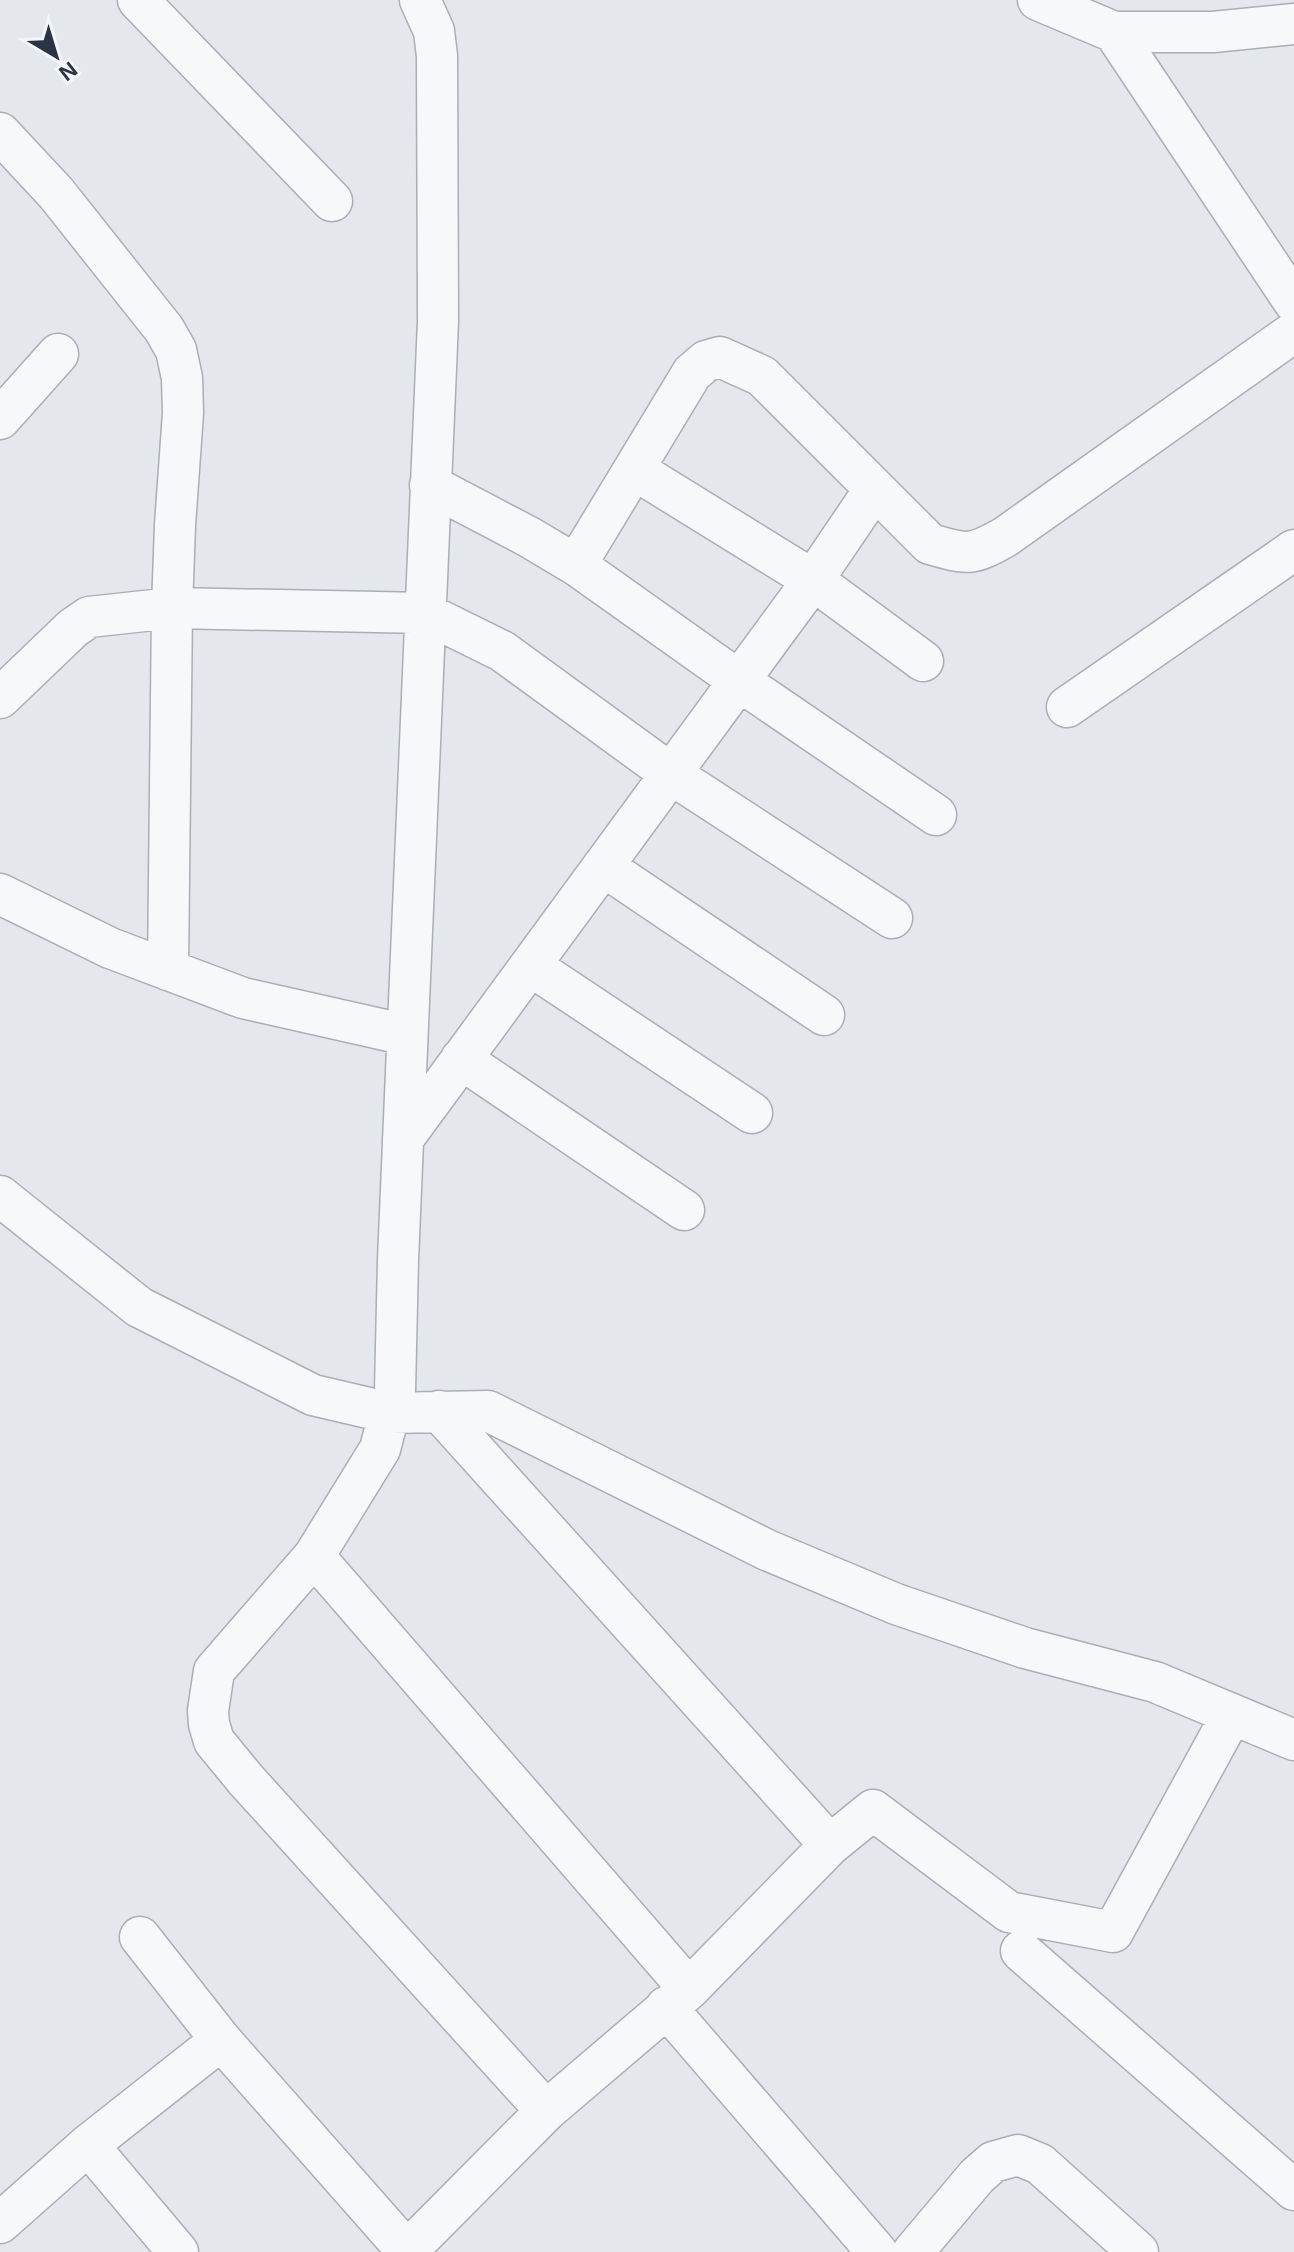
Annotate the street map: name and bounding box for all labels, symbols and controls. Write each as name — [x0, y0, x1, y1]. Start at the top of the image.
north arrow — [16, 16, 96, 96]
text: N — [54, 57, 82, 86]

